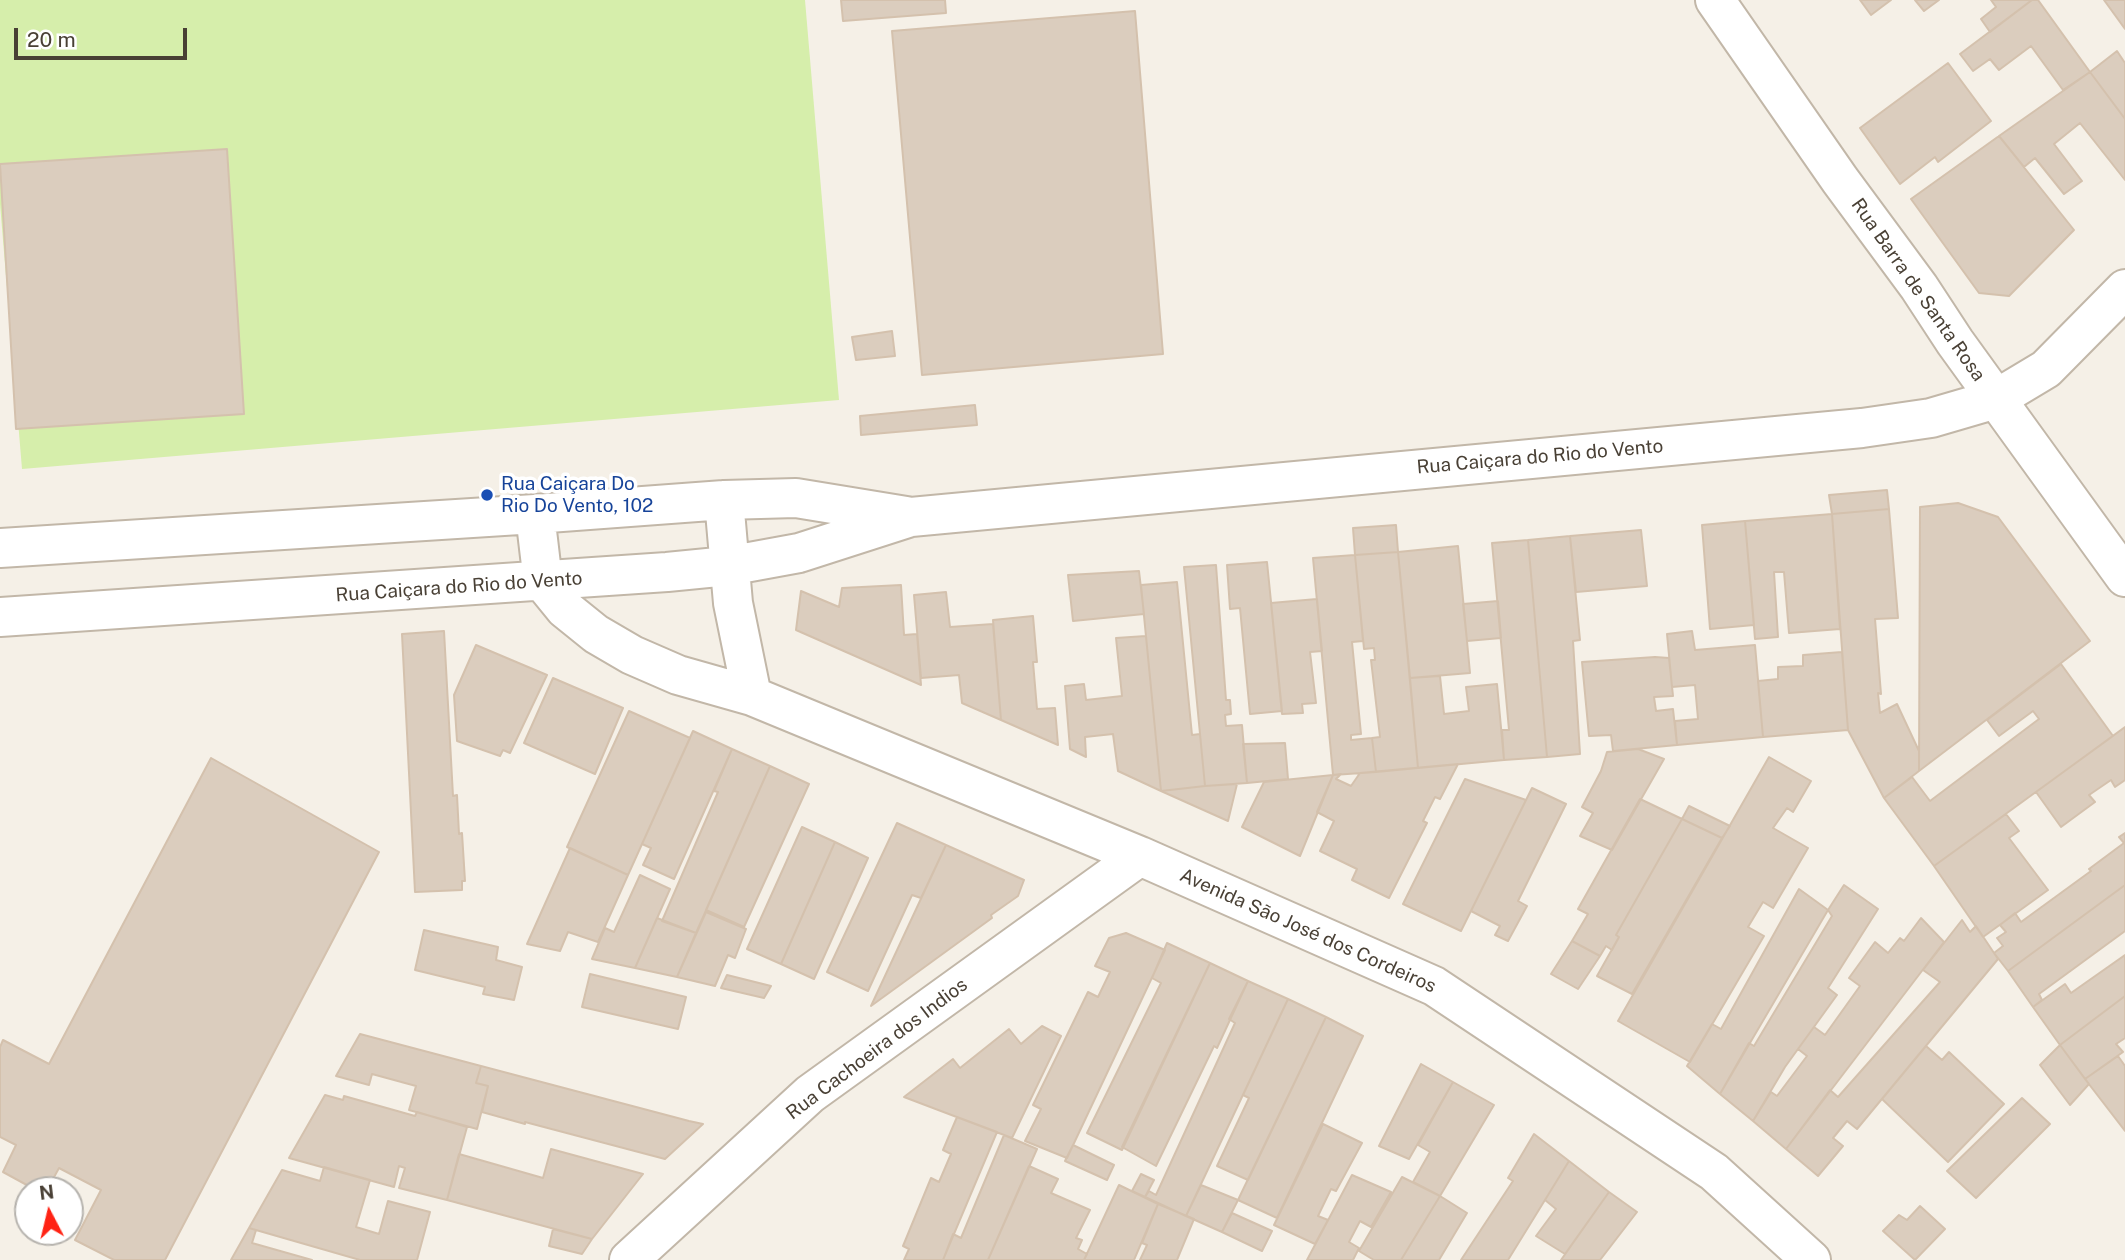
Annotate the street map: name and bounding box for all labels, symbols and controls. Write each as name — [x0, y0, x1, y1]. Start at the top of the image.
scale bar — [18, 14, 191, 58]
text: 20 m — [27, 27, 76, 52]
street label: Rua Barra de Santa Rosa — [1846, 194, 1990, 386]
street label: Rua Caiçara do Rio do Vento — [1416, 435, 1664, 479]
place label: Rua Caiçara Do Rio Do Vento, 102 — [501, 473, 653, 517]
marker: Rua Caiçara Do Rio Do Vento, 102 — [479, 487, 495, 503]
street label: Rua Caiçara do Rio do Vento — [335, 567, 583, 607]
street label: Avenida São José dos Cordeiros — [1176, 864, 1440, 998]
street label: Rua Cachoeira dos Indios — [782, 973, 972, 1125]
north arrow — [14, 1176, 84, 1246]
text: N — [38, 1180, 55, 1204]

